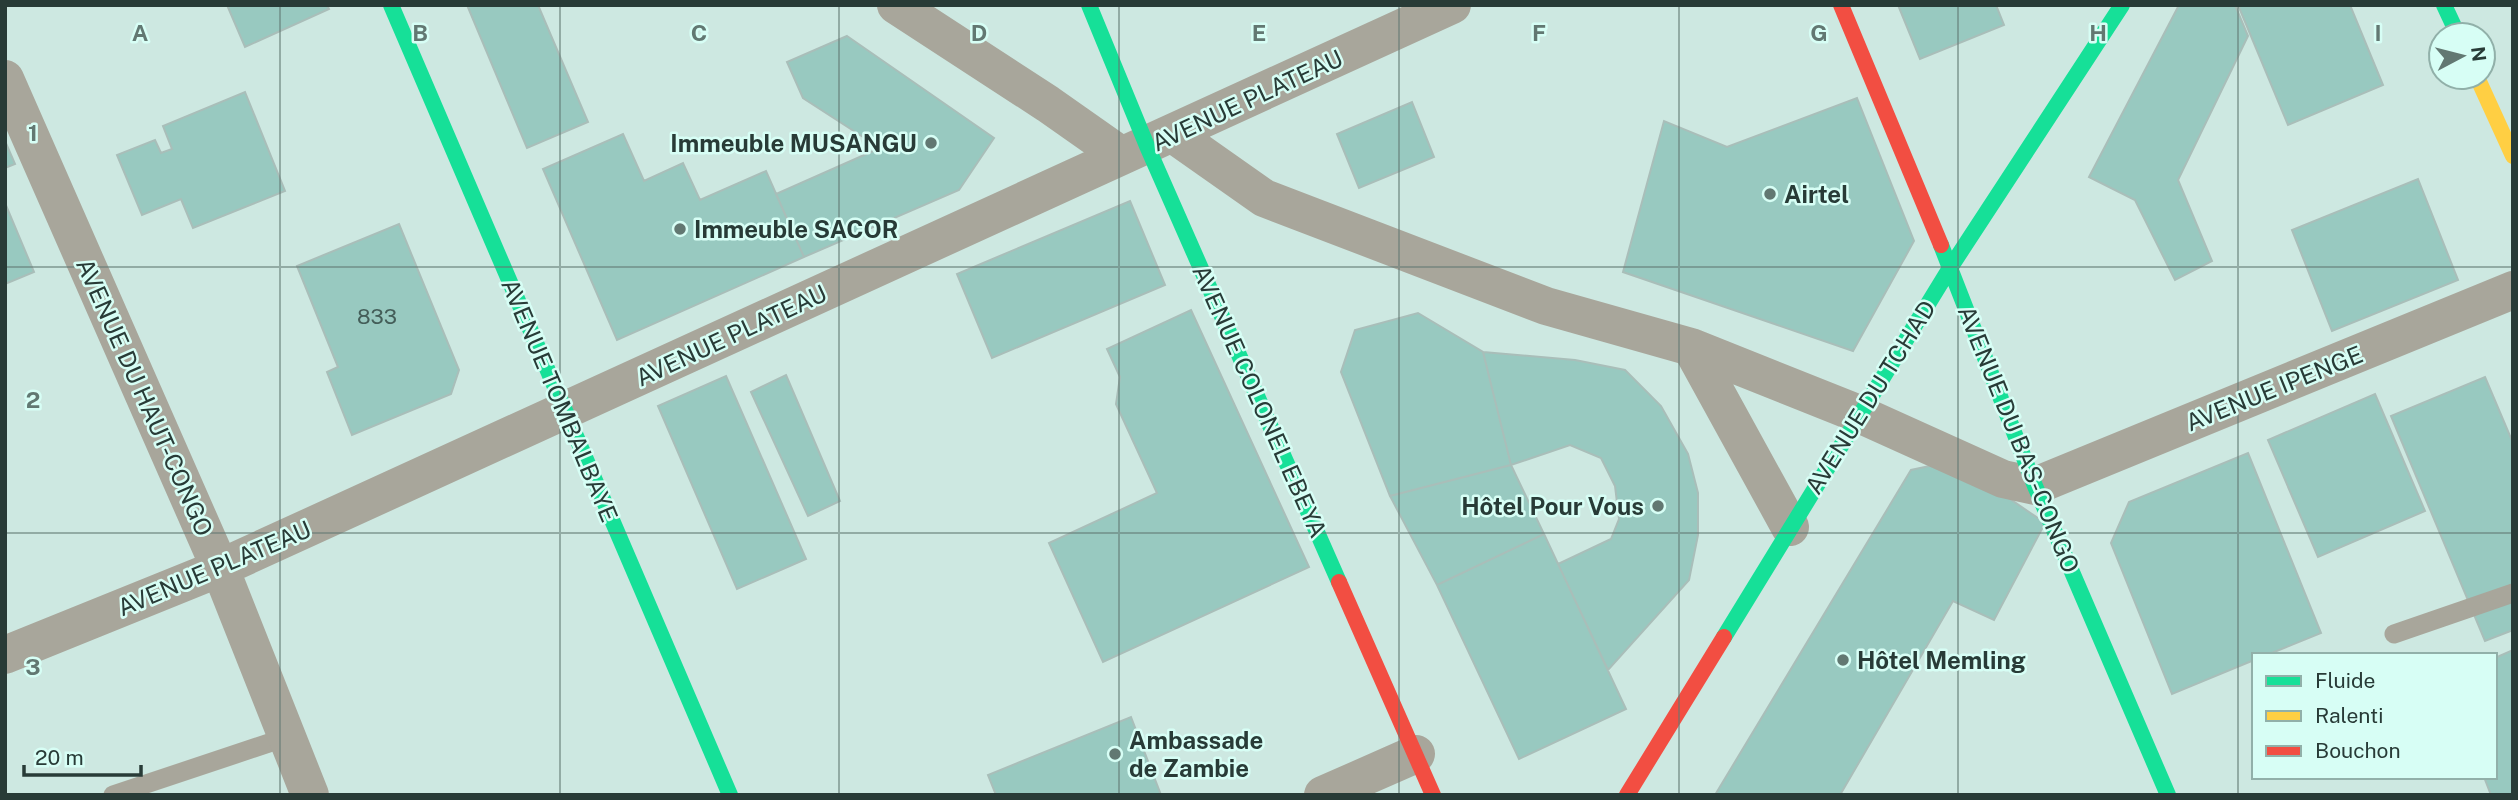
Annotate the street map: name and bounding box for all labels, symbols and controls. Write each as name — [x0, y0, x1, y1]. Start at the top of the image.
text: A — [132, 19, 149, 46]
text: B — [412, 19, 428, 46]
text: C — [691, 19, 707, 46]
text: D — [971, 19, 987, 46]
text: E — [1252, 19, 1266, 46]
text: F — [1532, 19, 1546, 46]
text: G — [1810, 19, 1828, 46]
text: H — [2089, 19, 2107, 46]
text: I — [2374, 19, 2382, 46]
north arrow — [2427, 21, 2497, 91]
street label: AVENUE PLATEAU — [1147, 43, 1347, 157]
text: N — [2467, 45, 2491, 63]
text: 1 — [28, 119, 38, 146]
place label: Immeuble MUSANGU — [670, 129, 917, 157]
marker: Immeuble MUSANGU — [923, 135, 939, 151]
place label: Airtel — [1784, 180, 1849, 208]
marker: Airtel — [1762, 186, 1778, 202]
place label: Immeuble SACOR — [694, 215, 899, 243]
marker: Immeuble SACOR — [672, 221, 688, 237]
street label: AVENUE DU HAUT-CONGO — [71, 254, 219, 540]
street label: AVENUE COLONEL EBEYA — [1187, 260, 1333, 542]
street label: AVENUE TOMBALBAYE — [496, 274, 624, 526]
street label: AVENUE PLATEAU — [631, 278, 831, 392]
street label: AVENUE DU TCHAD — [1799, 295, 1941, 499]
street label: AVENUE DU BAS-CONGO — [1953, 301, 2085, 577]
house number: 833 — [357, 304, 397, 329]
street label: AVENUE IPENGE — [2181, 340, 2367, 436]
text: 2 — [26, 386, 40, 413]
place label: Hôtel Pour Vous — [1461, 492, 1644, 520]
marker: Hôtel Pour Vous — [1650, 498, 1666, 514]
street label: AVENUE PLATEAU — [113, 515, 315, 621]
place label: Hôtel Memling — [1857, 646, 2026, 674]
marker: Hôtel Memling — [1835, 652, 1851, 668]
text: 3 — [25, 653, 41, 680]
legend — [2252, 653, 2497, 779]
text: Fluide — [2315, 668, 2375, 693]
text: Ralenti — [2315, 703, 2383, 728]
place label: Ambassade de Zambie — [1129, 726, 1263, 782]
scale bar — [24, 734, 142, 778]
text: Bouchon — [2315, 738, 2401, 763]
text: 20 m — [35, 745, 84, 770]
marker: Ambassade de Zambie — [1107, 746, 1123, 762]

